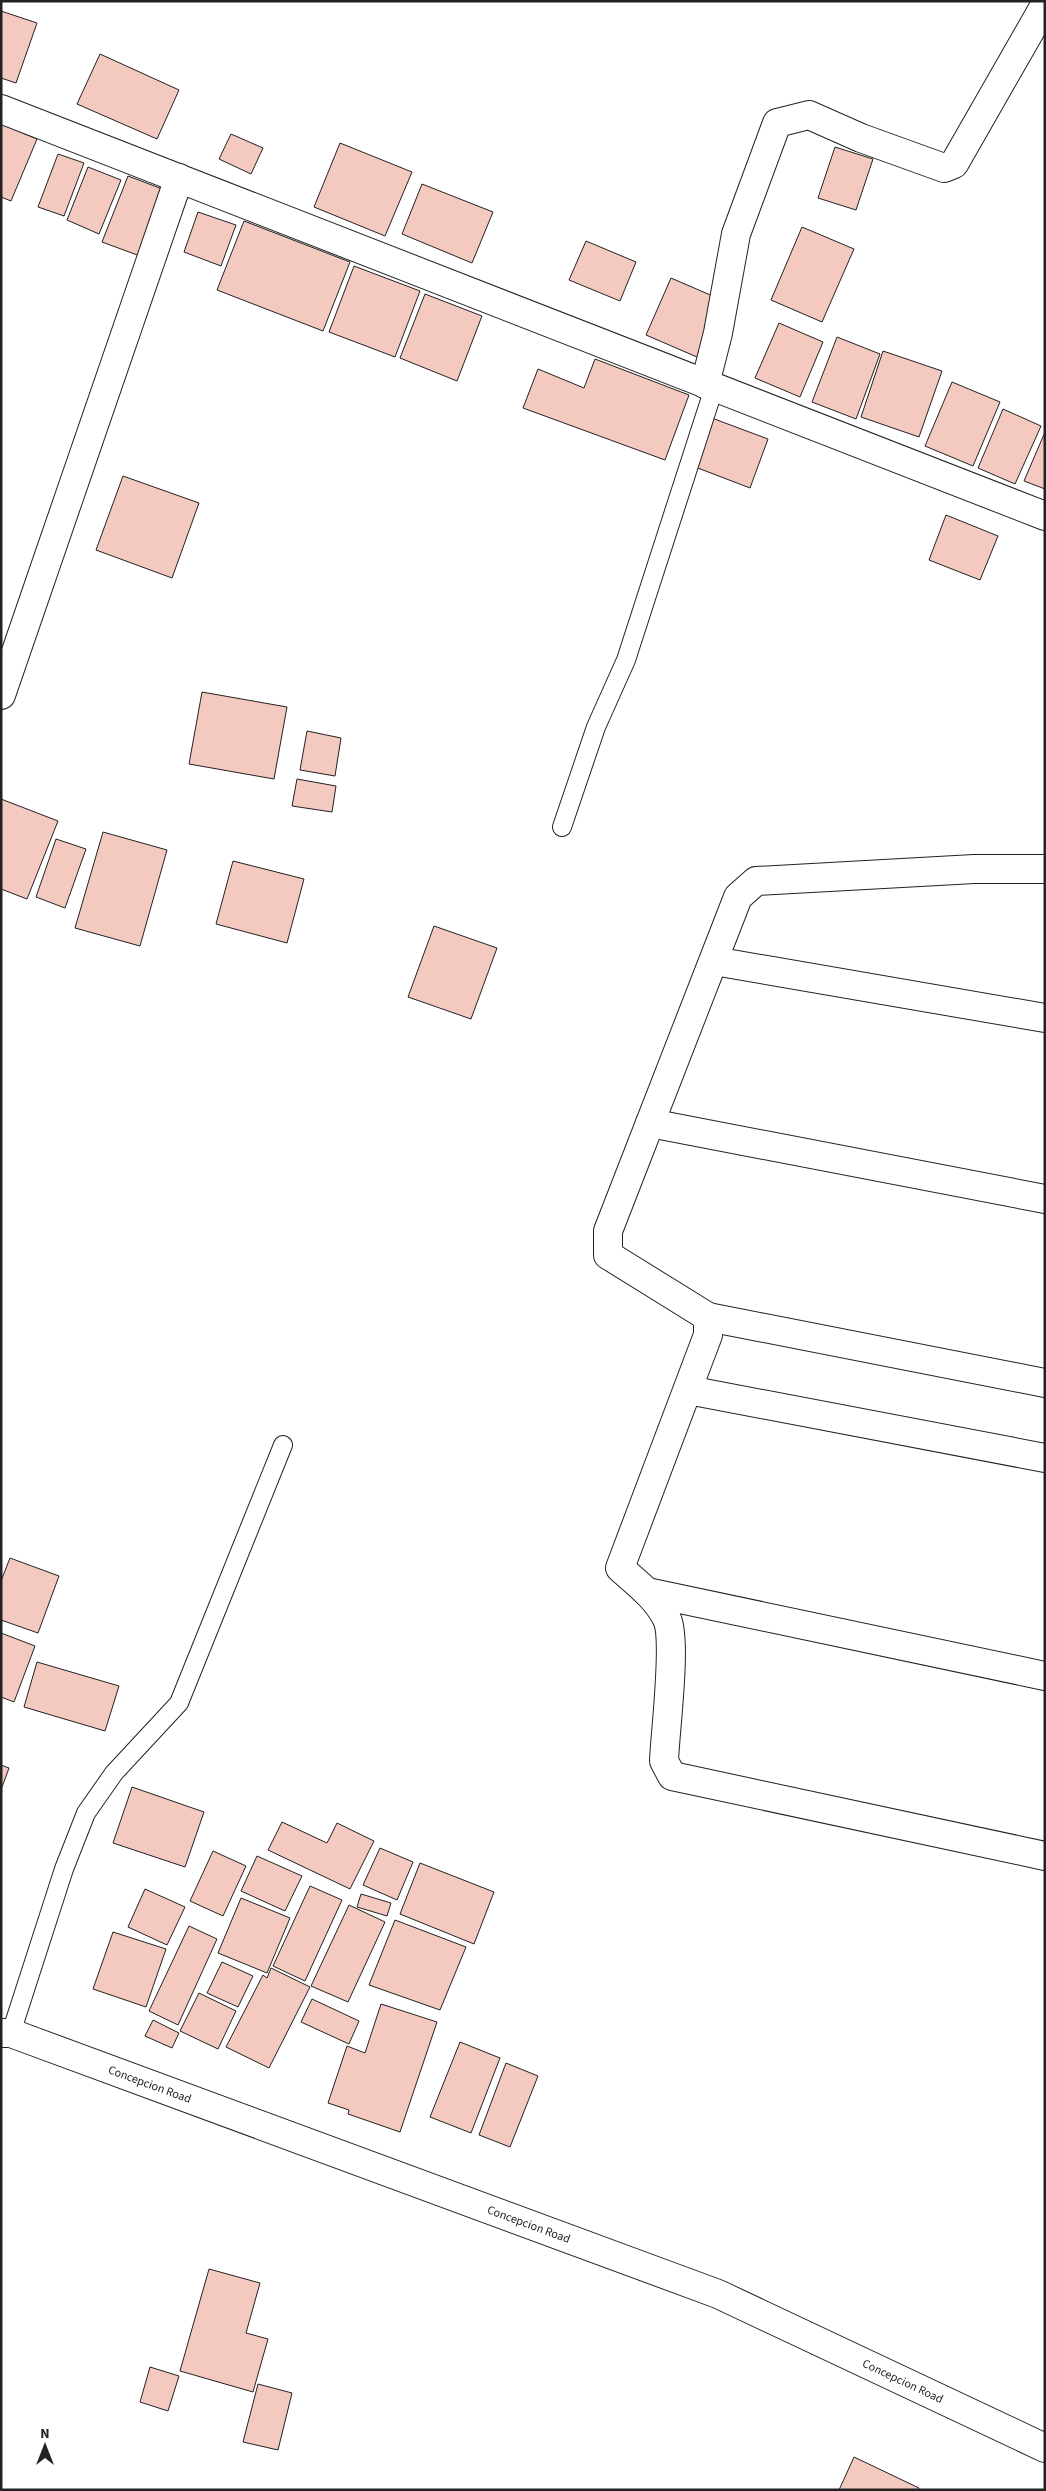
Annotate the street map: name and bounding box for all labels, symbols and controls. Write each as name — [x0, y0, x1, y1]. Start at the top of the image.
street label: Concepcion Road — [106, 2062, 194, 2108]
street label: Concepcion Road — [485, 2202, 573, 2248]
street label: Concepcion Road — [859, 2355, 946, 2408]
north arrow — [20, 2421, 70, 2471]
text: N — [40, 2424, 50, 2444]

